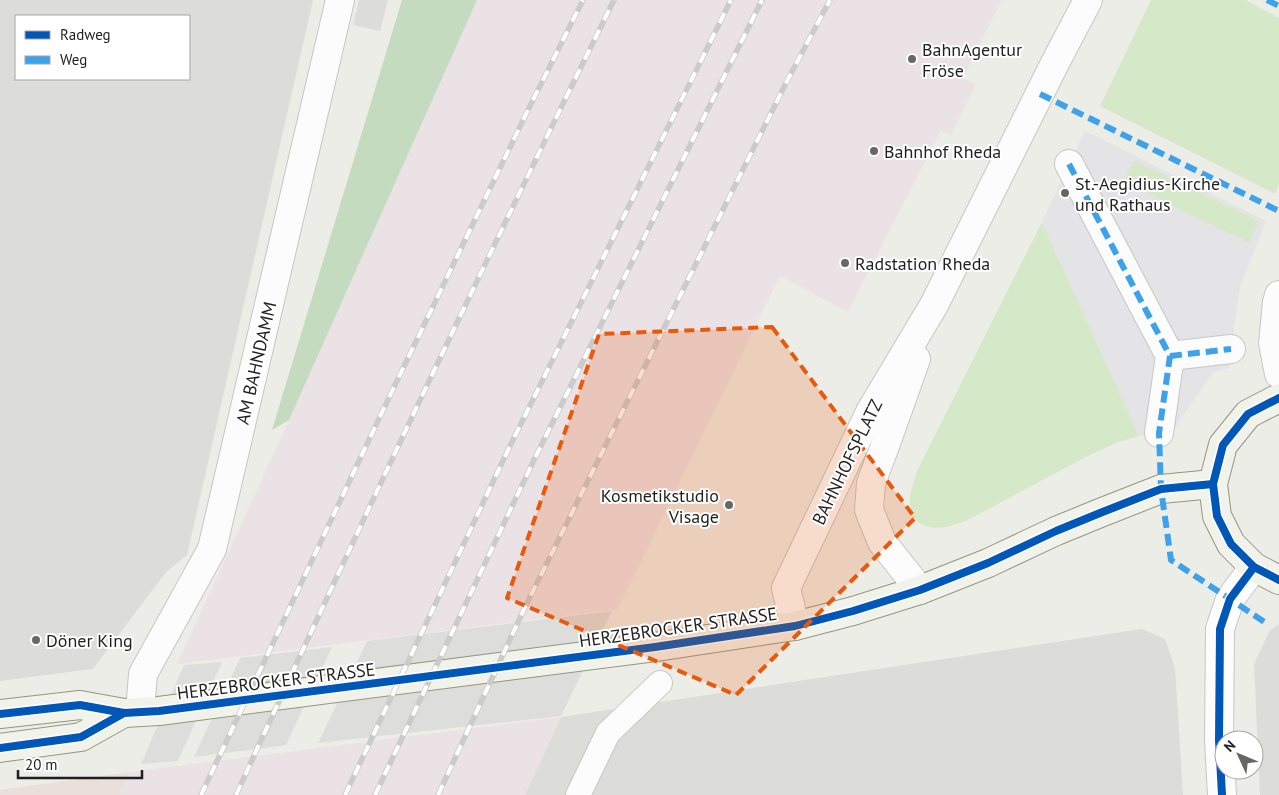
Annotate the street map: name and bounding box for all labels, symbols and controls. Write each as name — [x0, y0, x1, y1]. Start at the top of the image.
legend — [15, 15, 190, 80]
text: Radweg — [60, 25, 111, 44]
place label: BahnAgentur Fröse — [922, 38, 1022, 82]
text: Weg — [60, 50, 87, 69]
marker: BahnAgentur Fröse — [906, 53, 918, 65]
place label: Bahnhof Rheda — [884, 140, 1001, 163]
marker: Bahnhof Rheda — [868, 145, 880, 157]
place label: St.-Aegidius-Kirche und Rathaus — [1075, 172, 1220, 216]
marker: St.-Aegidius-Kirche und Rathaus — [1059, 187, 1071, 199]
place label: Radstation Rheda — [855, 252, 990, 275]
marker: Radstation Rheda — [839, 257, 851, 269]
street label: AM BAHNDAMM — [231, 299, 281, 427]
street label: BAHNHOFSPLATZ — [807, 395, 887, 528]
place label: Kosmetikstudio Visage — [601, 484, 719, 528]
marker: Kosmetikstudio Visage — [723, 499, 735, 511]
street label: HERZEBROCKER STRASSE — [578, 602, 778, 652]
place label: Döner King — [46, 629, 133, 652]
marker: Döner King — [30, 634, 42, 646]
street label: HERZEBROCKER STRASSE — [175, 657, 377, 705]
north arrow — [1214, 730, 1264, 780]
text: N — [1220, 736, 1239, 756]
scale bar — [18, 748, 141, 780]
text: 20 m — [25, 755, 58, 774]

